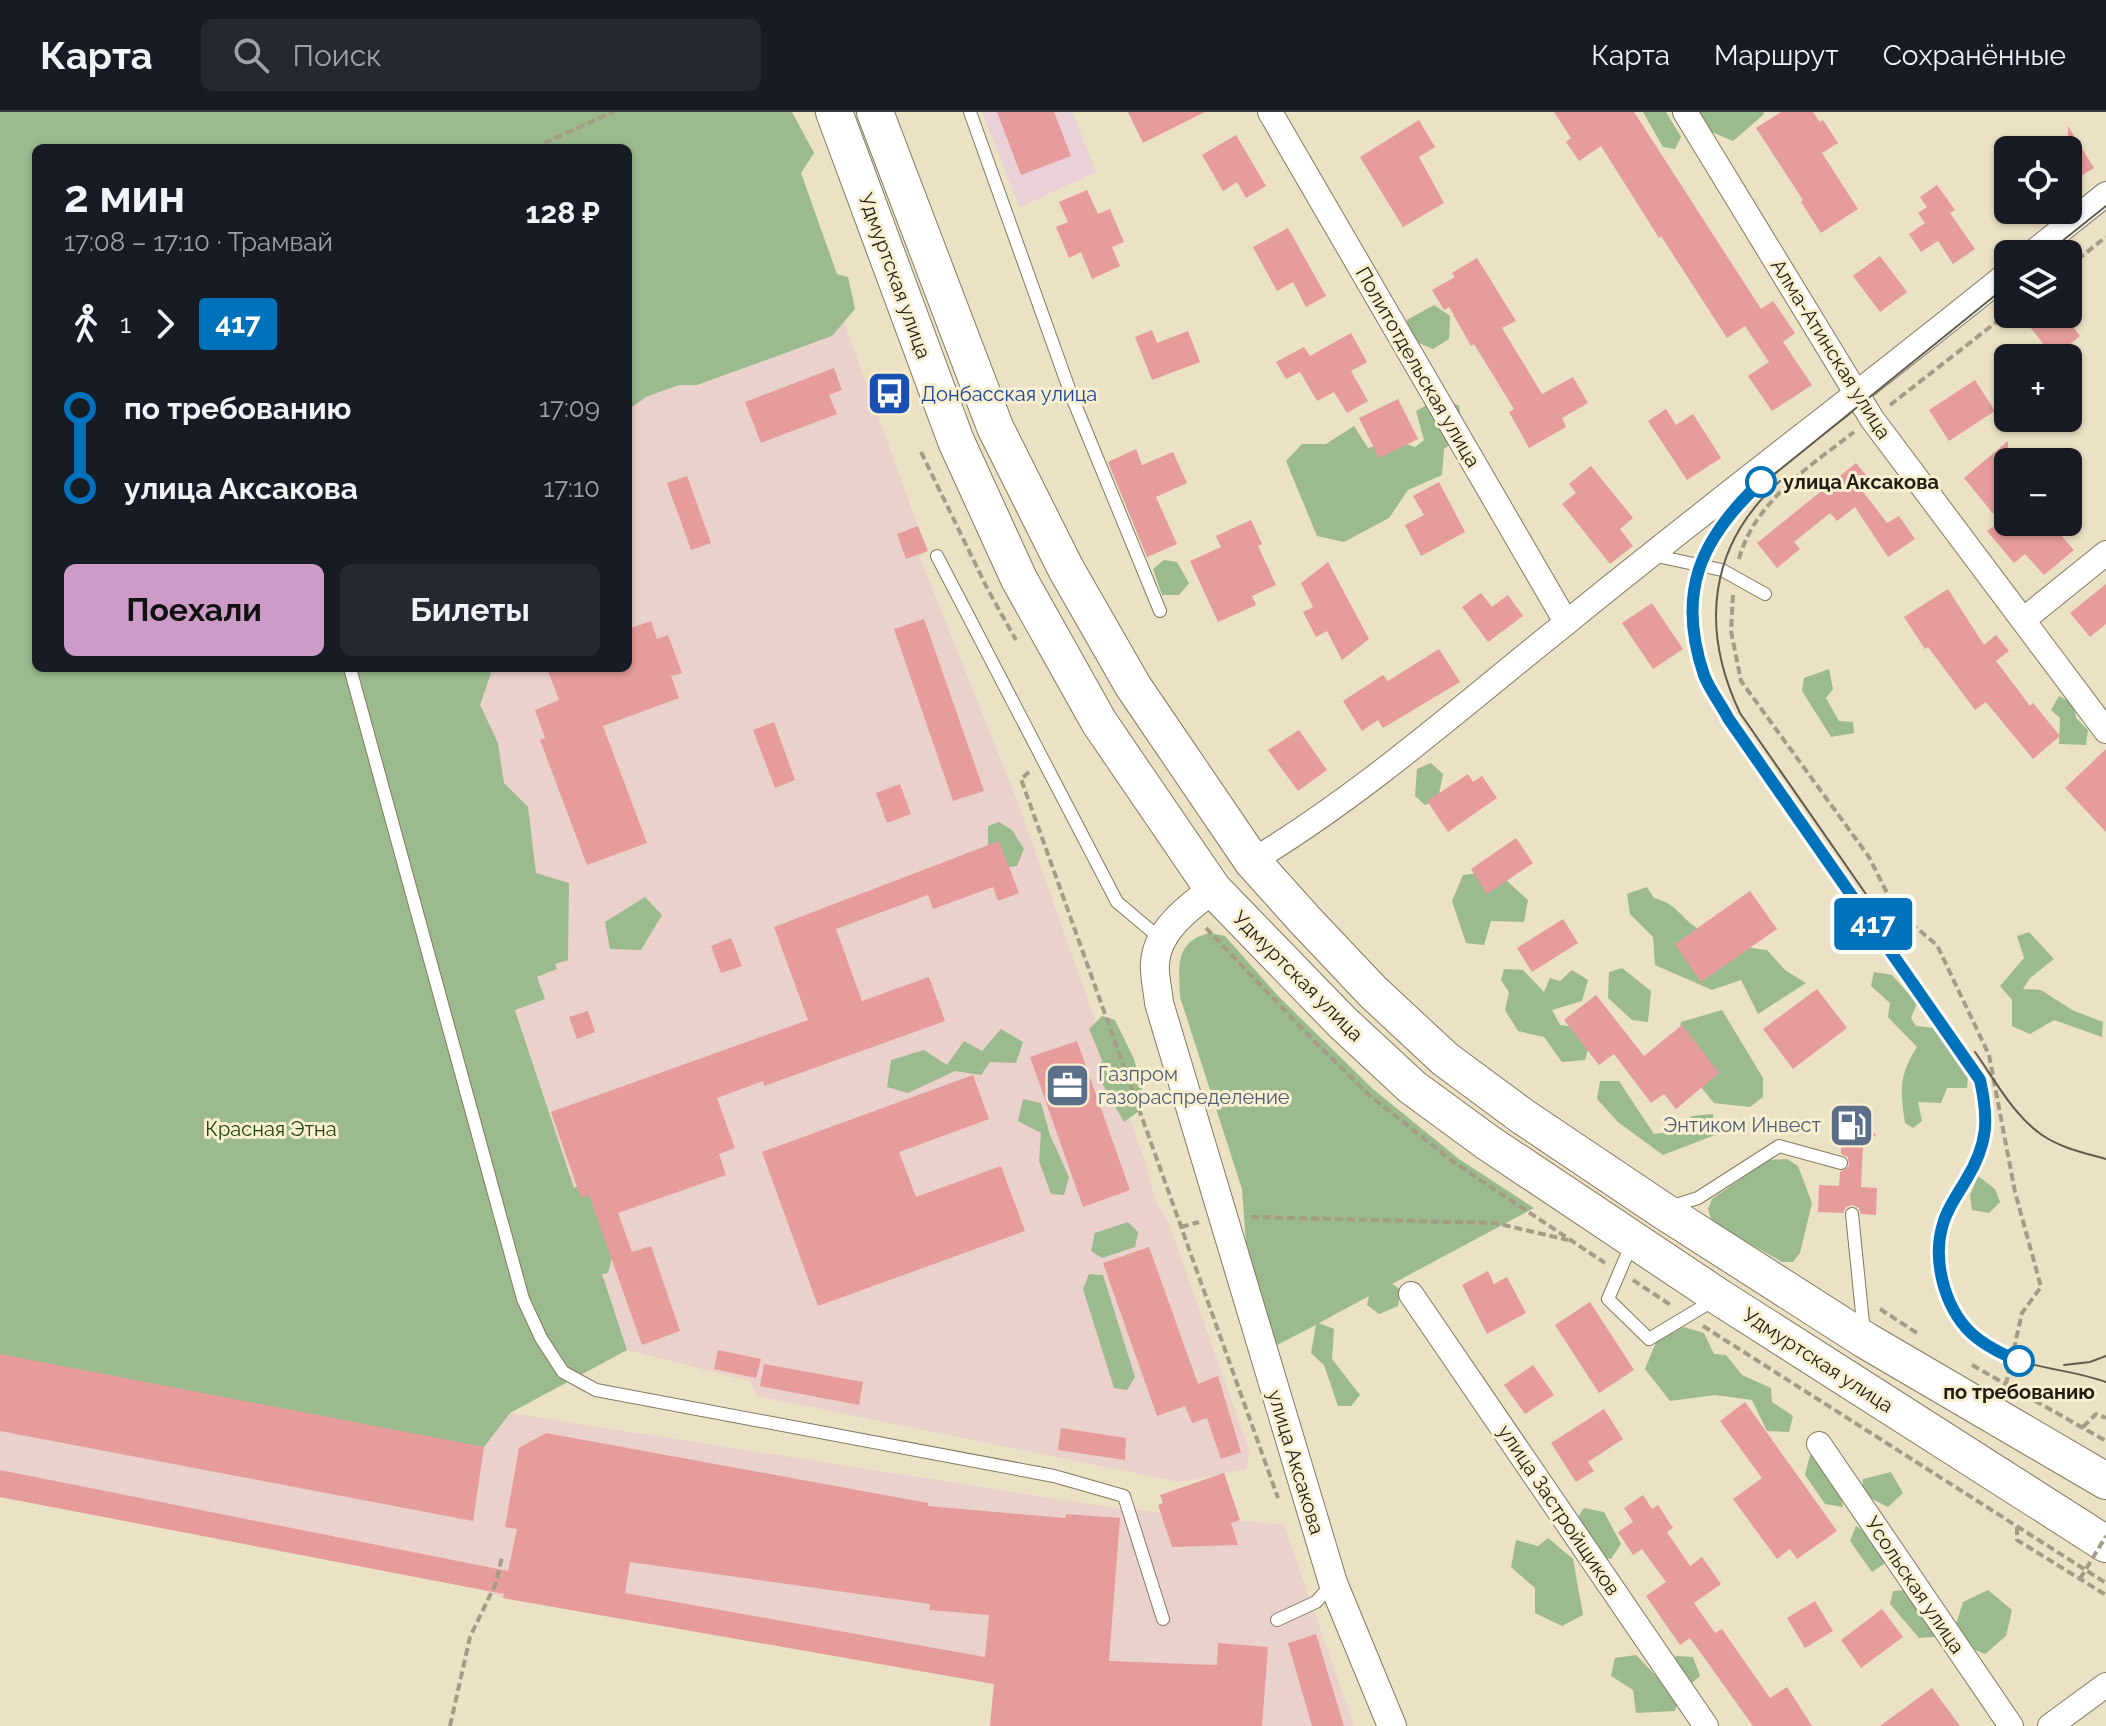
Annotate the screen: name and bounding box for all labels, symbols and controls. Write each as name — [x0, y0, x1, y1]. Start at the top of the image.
search box — [201, 19, 761, 91]
text: Карта — [40, 33, 153, 78]
icon: search — [229, 33, 273, 77]
text: Поиск — [293, 38, 382, 73]
text: Карта — [1591, 39, 1670, 72]
text: Маршрут — [1714, 39, 1839, 72]
text: Сохранённые — [1883, 39, 2066, 72]
map controls — [1994, 136, 2082, 536]
button: locate — [1994, 136, 2082, 224]
text: 2 мин — [64, 171, 185, 222]
street label: Удмуртская улица — [854, 190, 936, 362]
text: 128 ₽ — [526, 195, 600, 230]
text: 17:08 – 17:10 · Трамвай — [64, 227, 333, 257]
button: layers — [1994, 240, 2082, 328]
street label: Алма-Атинская улица — [1766, 255, 1896, 443]
street label: Политотдельская улица — [1351, 262, 1485, 472]
icon: walk — [64, 302, 108, 346]
icon: forward — [143, 302, 187, 346]
text: 417 — [215, 307, 261, 340]
text: 1 — [120, 309, 131, 339]
button: + — [1994, 344, 2082, 432]
bus stop icon: Донбасская улица — [866, 370, 914, 418]
place label: Донбасская улица — [921, 382, 1097, 406]
text: по требованию — [124, 391, 351, 426]
text: 17:09 — [539, 393, 600, 423]
button: − — [1994, 448, 2082, 536]
marker: улица Аксакова — [1746, 467, 1776, 497]
place label: улица Аксакова — [1783, 470, 1939, 494]
text: улица Аксакова — [124, 471, 358, 506]
text: 17:10 — [543, 473, 600, 503]
button: Поехали — [64, 564, 324, 656]
button: Билеты — [340, 564, 600, 656]
line badge: 417 — [1827, 898, 1919, 950]
street label: Удмуртская улица — [1228, 906, 1368, 1046]
text: 417 — [1850, 907, 1896, 940]
office icon: Газпром газораспределение — [1043, 1061, 1091, 1109]
place label: Газпром газораспределение — [1098, 1062, 1290, 1109]
fuel station icon: Энтиком Инвест — [1828, 1101, 1876, 1149]
place label: Энтиком Инвест — [1663, 1113, 1821, 1137]
park label: Красная Этна — [205, 1117, 337, 1141]
street label: Удмуртская улица — [1738, 1302, 1898, 1418]
marker: по требованию — [2004, 1346, 2034, 1376]
place label: по требованию — [1943, 1380, 2095, 1404]
street label: улица Аксакова — [1263, 1387, 1329, 1537]
street label: улица Застройщиков — [1493, 1420, 1625, 1600]
street label: Усольская улица — [1860, 1512, 1970, 1658]

